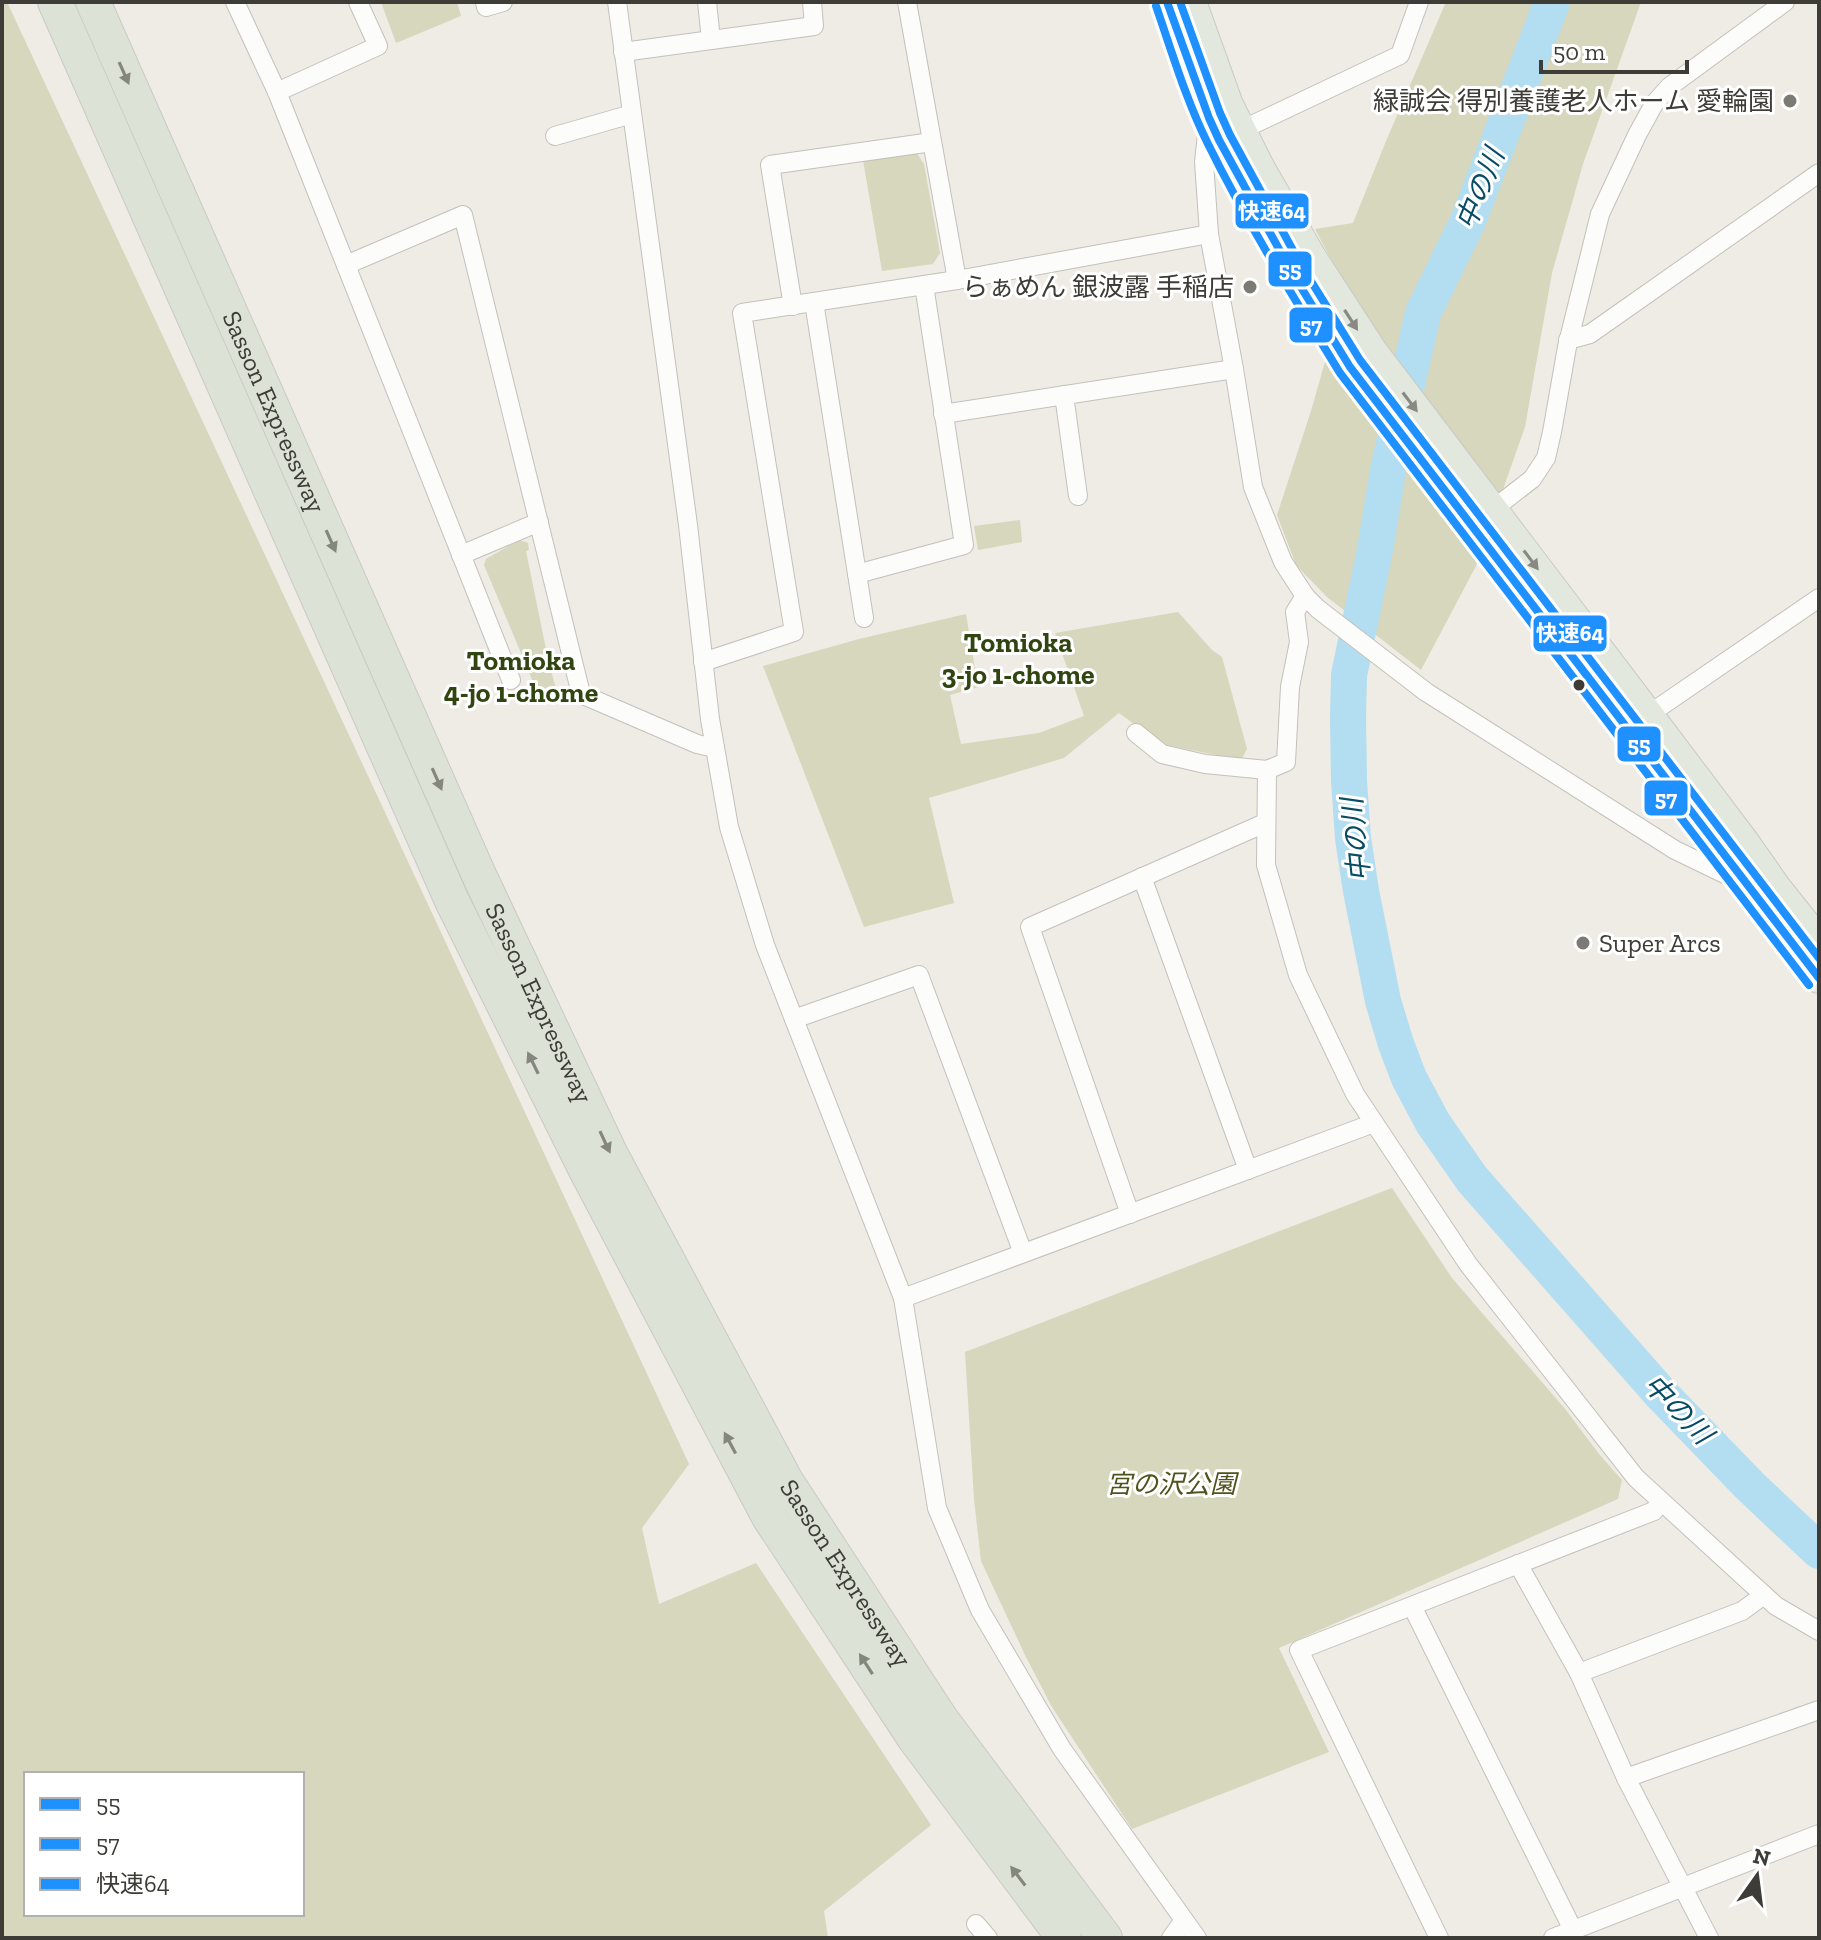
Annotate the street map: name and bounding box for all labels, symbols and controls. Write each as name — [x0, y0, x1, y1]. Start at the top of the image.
scale bar — [1541, 24, 1687, 74]
text: 50 m — [1553, 37, 1606, 66]
one-way arrow — [117, 62, 131, 85]
place label: 緑誠会 得別養護老人ホーム 愛輪園 — [1373, 85, 1774, 117]
marker: 緑誠会 得別養護老人ホーム 愛輪園 — [1781, 92, 1799, 110]
water label: 中の川 — [1449, 141, 1512, 234]
line badge: 快速64 — [1234, 192, 1310, 230]
text: 快速64 — [1238, 198, 1307, 225]
line badge: 55 — [1267, 250, 1313, 288]
text: 55 — [1279, 256, 1301, 283]
place label: らぁめん 銀波露 手稲店 — [962, 271, 1234, 303]
marker: らぁめん 銀波露 手稲店 — [1241, 278, 1259, 296]
street label: Sasson Expressway — [216, 306, 333, 518]
line badge: 57 — [1288, 306, 1334, 344]
one-way arrow — [1344, 309, 1358, 331]
text: 57 — [1300, 312, 1322, 339]
one-way arrow — [1401, 392, 1417, 412]
one-way arrow — [325, 530, 338, 553]
one-way arrow — [1522, 550, 1538, 570]
line badge: 快速64 — [1532, 614, 1608, 653]
text: 快速64 — [1536, 620, 1605, 647]
district label: Tomioka 3-jo 1-chome — [942, 626, 1095, 691]
district label: Tomioka 4-jo 1-chome — [444, 644, 598, 709]
unlabelled marker — [1571, 677, 1587, 693]
line badge: 55 — [1616, 725, 1662, 763]
text: 55 — [1628, 731, 1650, 758]
one-way arrow — [430, 767, 443, 791]
line badge: 57 — [1643, 779, 1689, 817]
text: 57 — [1655, 785, 1677, 812]
water label: 中の川 — [1335, 794, 1377, 884]
street label: Sasson Expressway — [478, 898, 600, 1109]
place label: Super Arcs — [1599, 927, 1721, 959]
marker: Super Arcs — [1574, 934, 1592, 952]
one-way arrow — [526, 1052, 540, 1075]
one-way arrow — [598, 1130, 612, 1154]
water label: 中の川 — [1637, 1367, 1721, 1453]
one-way arrow — [723, 1432, 736, 1455]
park label: 宮の沢公園 — [1106, 1468, 1240, 1500]
street label: Sasson Expressway — [773, 1473, 919, 1674]
one-way arrow — [859, 1654, 874, 1675]
legend — [24, 1772, 304, 1916]
text: 55 — [96, 1789, 121, 1818]
text: 57 — [96, 1829, 120, 1858]
north arrow — [1717, 1836, 1797, 1916]
text: N — [1750, 1842, 1773, 1872]
one-way arrow — [1010, 1865, 1026, 1886]
text: 快速64 — [96, 1869, 170, 1898]

